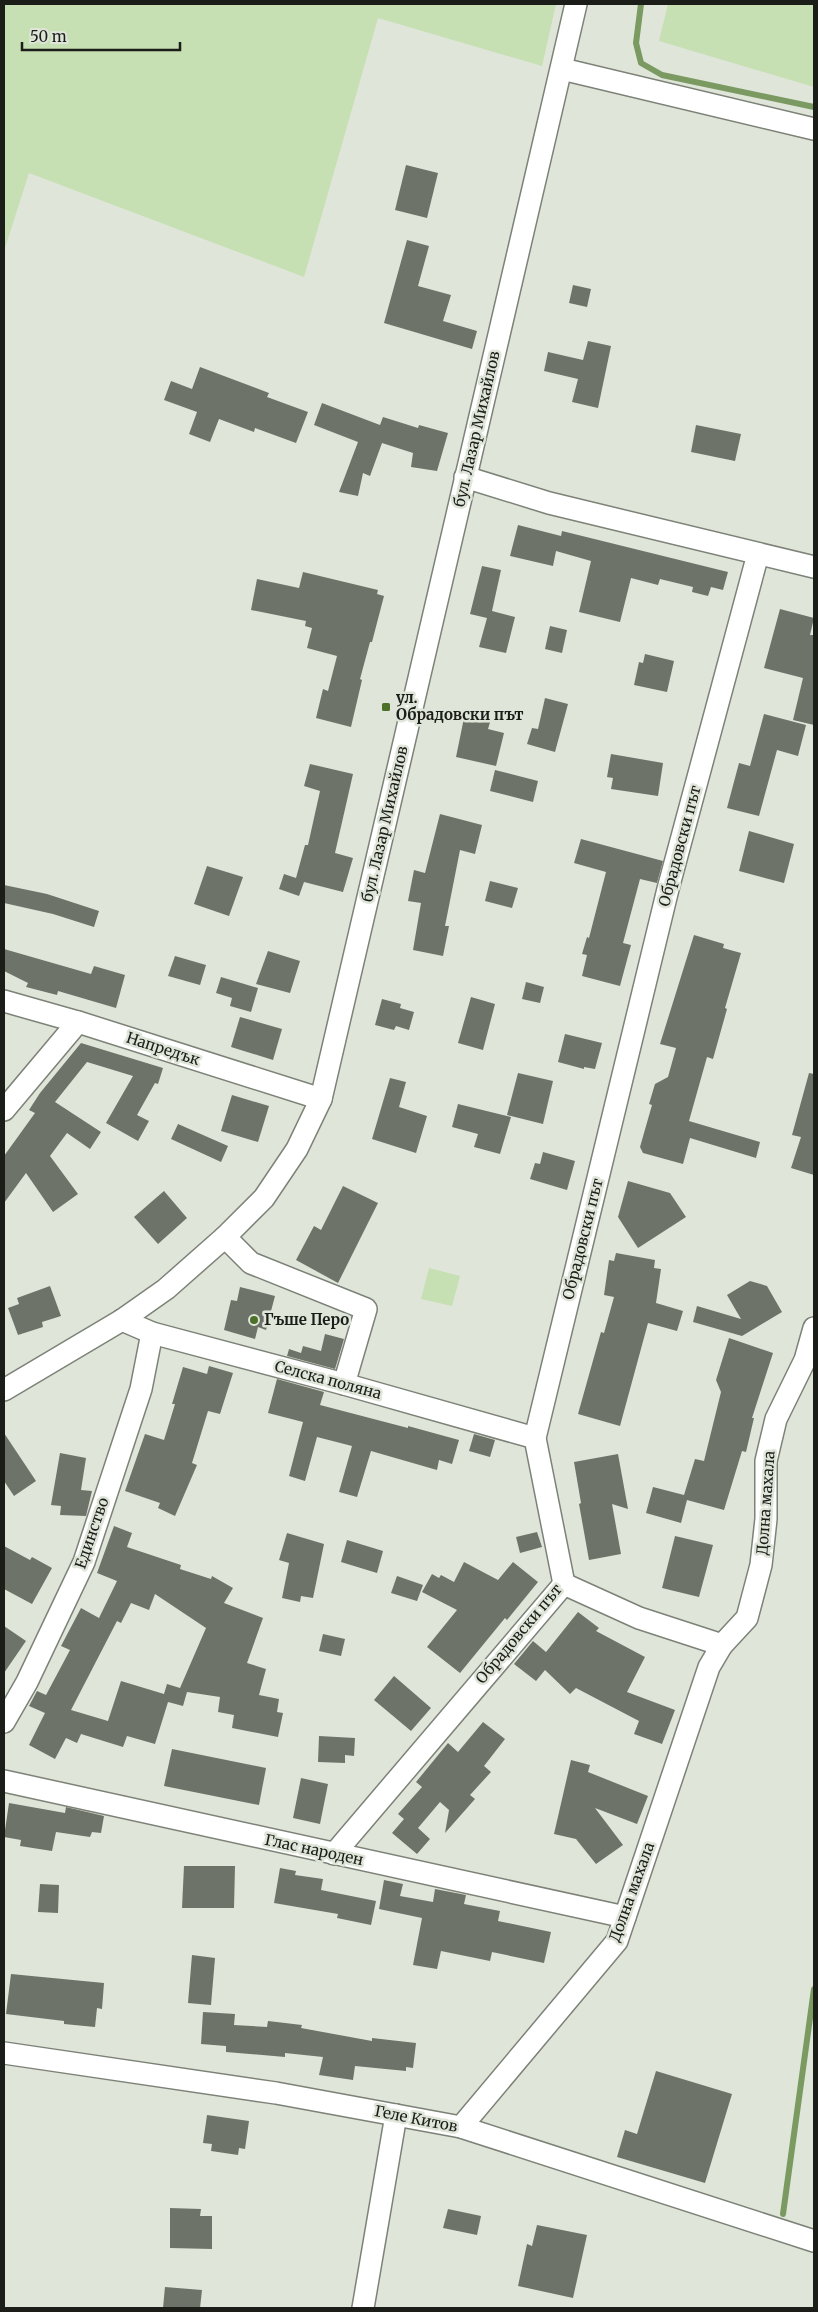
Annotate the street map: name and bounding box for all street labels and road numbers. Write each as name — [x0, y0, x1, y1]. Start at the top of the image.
street label: бул. Лазар Михайлов — [449, 349, 504, 509]
street label: бул. Лазар Михайлов — [357, 744, 412, 904]
street label: Обрадовски път — [654, 783, 705, 908]
street label: Напредък — [124, 1028, 203, 1070]
street label: Обрадовски път — [558, 1176, 607, 1302]
street label: Селска поляна — [273, 1356, 384, 1403]
street label: Долна махала — [752, 1450, 779, 1556]
street label: Единство — [70, 1495, 113, 1571]
street label: Обрадовски път — [471, 1580, 566, 1687]
street label: Глас народен — [263, 1830, 365, 1869]
street label: Долна махала — [605, 1840, 658, 1944]
street label: Геле Китов — [373, 2101, 459, 2136]

